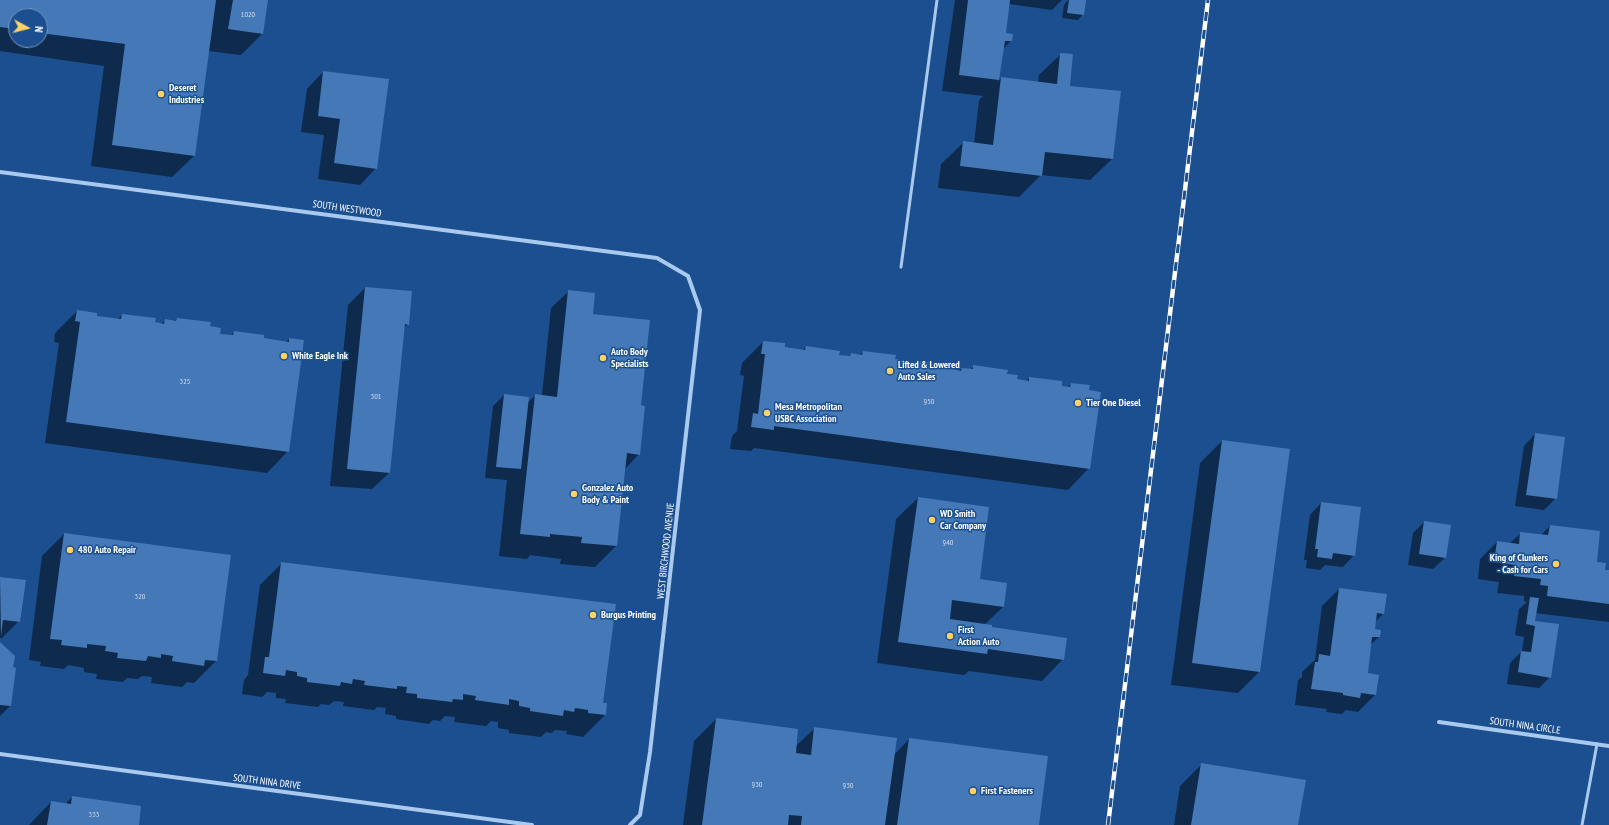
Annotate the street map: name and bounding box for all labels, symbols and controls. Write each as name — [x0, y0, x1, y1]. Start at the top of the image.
north arrow — [8, 8, 48, 48]
house number: 1020 — [241, 10, 255, 20]
text: N — [32, 26, 46, 33]
place label: Deseret Industries — [169, 82, 204, 106]
marker: Deseret Industries — [156, 89, 166, 99]
street label: SOUTH WESTWOOD — [312, 198, 382, 220]
place label: Auto Body Specialists — [611, 346, 649, 370]
place label: White Eagle Ink — [292, 350, 348, 362]
marker: White Eagle Ink — [279, 351, 289, 361]
marker: Auto Body Specialists — [598, 353, 608, 363]
place label: Lifted & Lowered Auto Sales — [898, 359, 960, 382]
marker: Lifted & Lowered Auto Sales — [885, 366, 895, 376]
house number: 325 — [180, 377, 190, 387]
house number: 301 — [371, 392, 381, 402]
house number: 950 — [924, 397, 934, 407]
place label: Tier One Diesel — [1086, 397, 1141, 409]
marker: Tier One Diesel — [1073, 398, 1083, 408]
place label: Mesa Metropolitan USBC Association — [775, 401, 842, 424]
marker: Mesa Metropolitan USBC Association — [762, 408, 772, 418]
place label: Gonzalez Auto Body & Paint — [582, 482, 633, 506]
marker: Gonzalez Auto Body & Paint — [569, 489, 579, 499]
street label: WEST BIRCHWOOD AVENUE — [655, 502, 677, 600]
place label: WD Smith Car Company — [940, 508, 986, 532]
marker: WD Smith Car Company — [927, 515, 937, 525]
house number: 940 — [943, 538, 953, 548]
place label: 480 Auto Repair — [78, 544, 136, 556]
marker: 480 Auto Repair — [65, 545, 75, 555]
place label: King of Clunkers - Cash for Cars — [1490, 552, 1548, 576]
marker: King of Clunkers - Cash for Cars — [1551, 559, 1561, 569]
house number: 320 — [135, 592, 145, 602]
place label: Burgus Printing — [601, 609, 656, 621]
marker: Burgus Printing — [588, 610, 598, 620]
place label: First Action Auto — [958, 624, 999, 648]
marker: First Action Auto — [945, 631, 955, 641]
street label: SOUTH NINA CIRCLE — [1489, 715, 1561, 737]
street label: SOUTH NINA DRIVE — [232, 772, 302, 792]
house number: 930 — [752, 780, 762, 790]
house number: 930 — [843, 781, 853, 791]
place label: First Fasteners — [981, 785, 1033, 797]
marker: First Fasteners — [968, 786, 978, 796]
house number: 333 — [89, 810, 99, 820]

